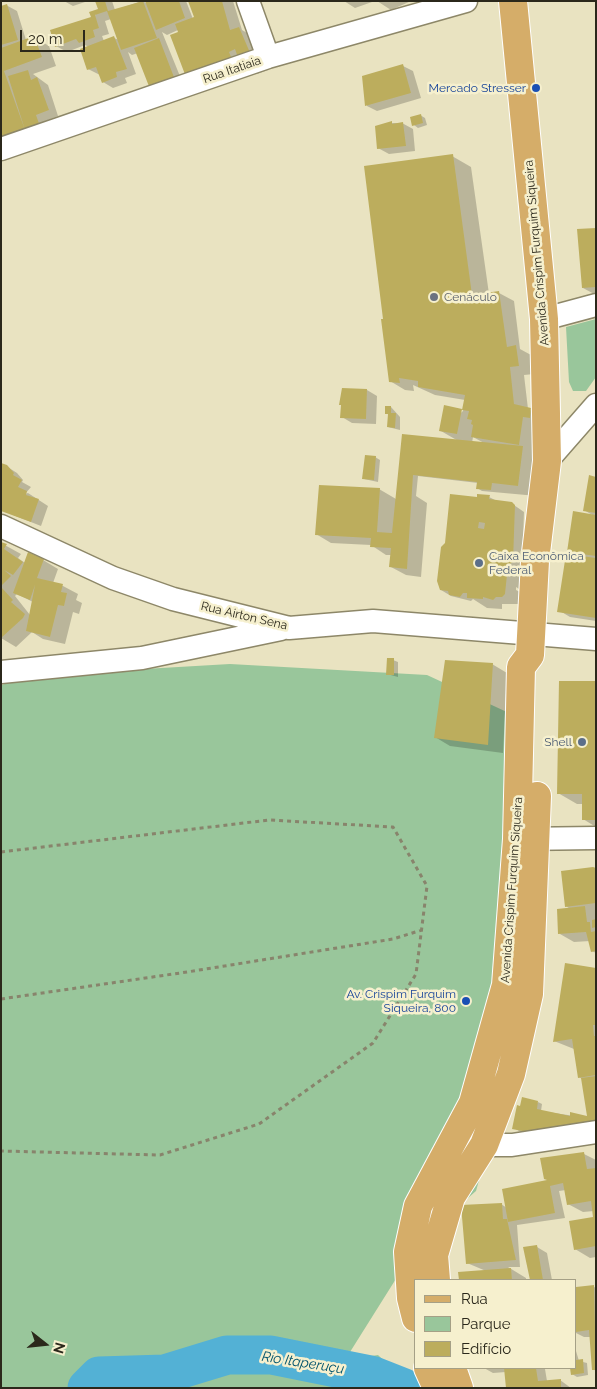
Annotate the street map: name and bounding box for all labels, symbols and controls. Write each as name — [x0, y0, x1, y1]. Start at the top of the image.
scale bar — [22, 20, 88, 52]
text: 20 m — [28, 30, 63, 48]
street label: Rua Itatiaia — [201, 53, 263, 87]
place label: Mercado Stresser — [429, 81, 526, 95]
marker: Mercado Stresser — [530, 82, 542, 94]
street label: Avenida Crispim Furquim Siqueira — [522, 159, 552, 347]
place label: Cenáculo — [444, 290, 497, 304]
marker: Cenáculo — [428, 291, 440, 303]
place label: Caixa Econômica Federal — [489, 549, 584, 577]
marker: Caixa Econômica Federal — [473, 557, 485, 569]
street label: Rua Airton Sena — [199, 599, 289, 633]
place label: Shell — [544, 735, 572, 749]
marker: Shell — [576, 736, 588, 748]
street label: Avenida Crispim Furquim Siqueira — [498, 796, 526, 984]
place label: Av. Crispim Furquim Siqueira, 800 — [346, 987, 456, 1015]
marker: Av. Crispim Furquim Siqueira, 800 — [460, 995, 472, 1007]
legend — [414, 1279, 577, 1369]
text: Rua — [461, 1290, 488, 1308]
text: Parque — [461, 1315, 510, 1333]
north arrow — [20, 1319, 70, 1369]
text: Edifício — [461, 1340, 511, 1358]
text: N — [50, 1341, 69, 1355]
water label: Rio Itaperuçu — [261, 1348, 345, 1378]

